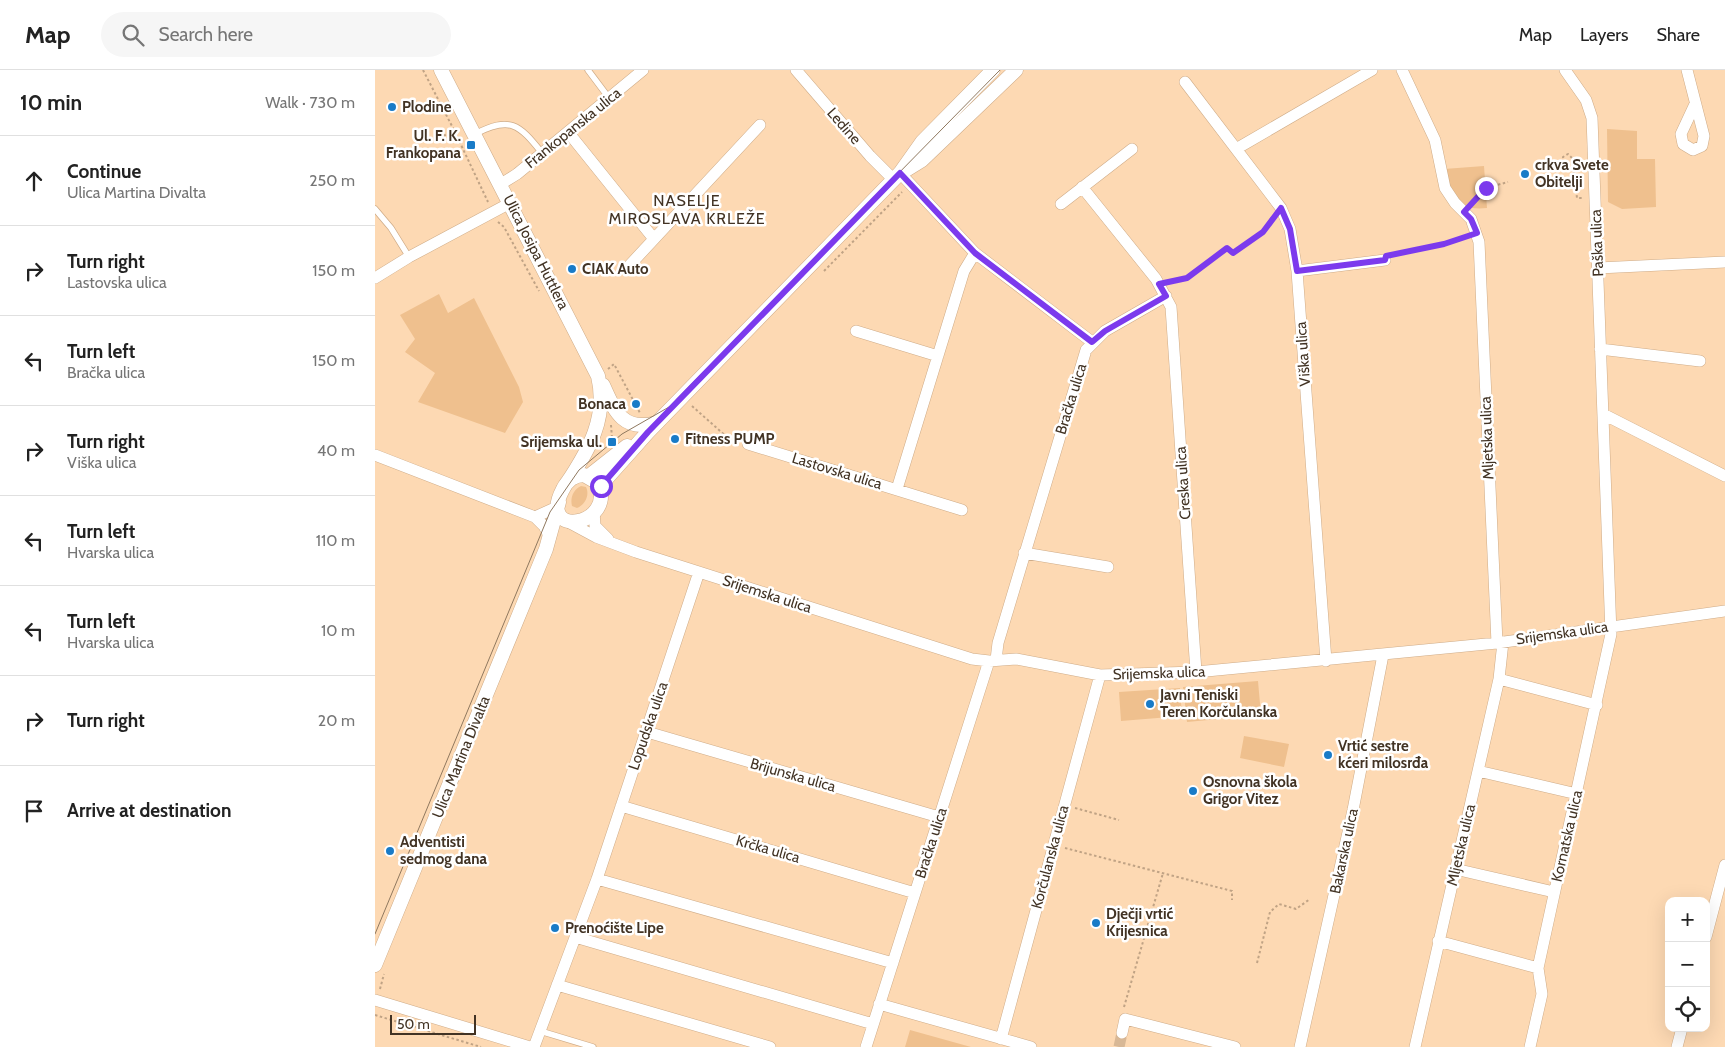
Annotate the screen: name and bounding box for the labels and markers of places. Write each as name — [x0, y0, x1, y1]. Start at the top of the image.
place label: Plodine — [402, 98, 452, 116]
marker: Plodine — [386, 101, 398, 113]
place label: Ul. F. K. Frankopana — [386, 127, 462, 162]
marker: Ul. F. K. Frankopana — [465, 139, 477, 151]
place label: crkva Svete Obitelji — [1535, 156, 1609, 191]
marker: crkva Svete Obitelji — [1519, 168, 1531, 180]
place label: CIAK Auto — [582, 260, 649, 278]
marker: CIAK Auto — [566, 263, 578, 275]
place label: Bonaca — [578, 395, 627, 413]
marker: Bonaca — [630, 398, 642, 410]
place label: Fitness PUMP — [685, 430, 775, 448]
place label: Srijemska ul. — [521, 433, 602, 451]
marker: Fitness PUMP — [669, 433, 681, 445]
marker: Srijemska ul. — [606, 436, 618, 448]
place label: Javni Teniski Teren Korčulanska — [1159, 686, 1278, 721]
marker: Javni Teniski Teren Korčulanska — [1144, 698, 1156, 710]
place label: Vrtić sestre kćeri milosrđa — [1338, 737, 1429, 772]
marker: Vrtić sestre kćeri milosrđa — [1322, 749, 1334, 761]
place label: Osnovna škola Grigor Vitez — [1203, 773, 1298, 808]
marker: Osnovna škola Grigor Vitez — [1187, 785, 1199, 797]
place label: Adventisti sedmog dana — [400, 833, 487, 868]
marker: Adventisti sedmog dana — [384, 845, 396, 857]
place label: Dječji vrtić Krijesnica — [1106, 905, 1174, 940]
marker: Dječji vrtić Krijesnica — [1090, 917, 1102, 929]
place label: Prenoćište Lipe — [565, 919, 664, 937]
marker: Prenoćište Lipe — [549, 922, 561, 934]

